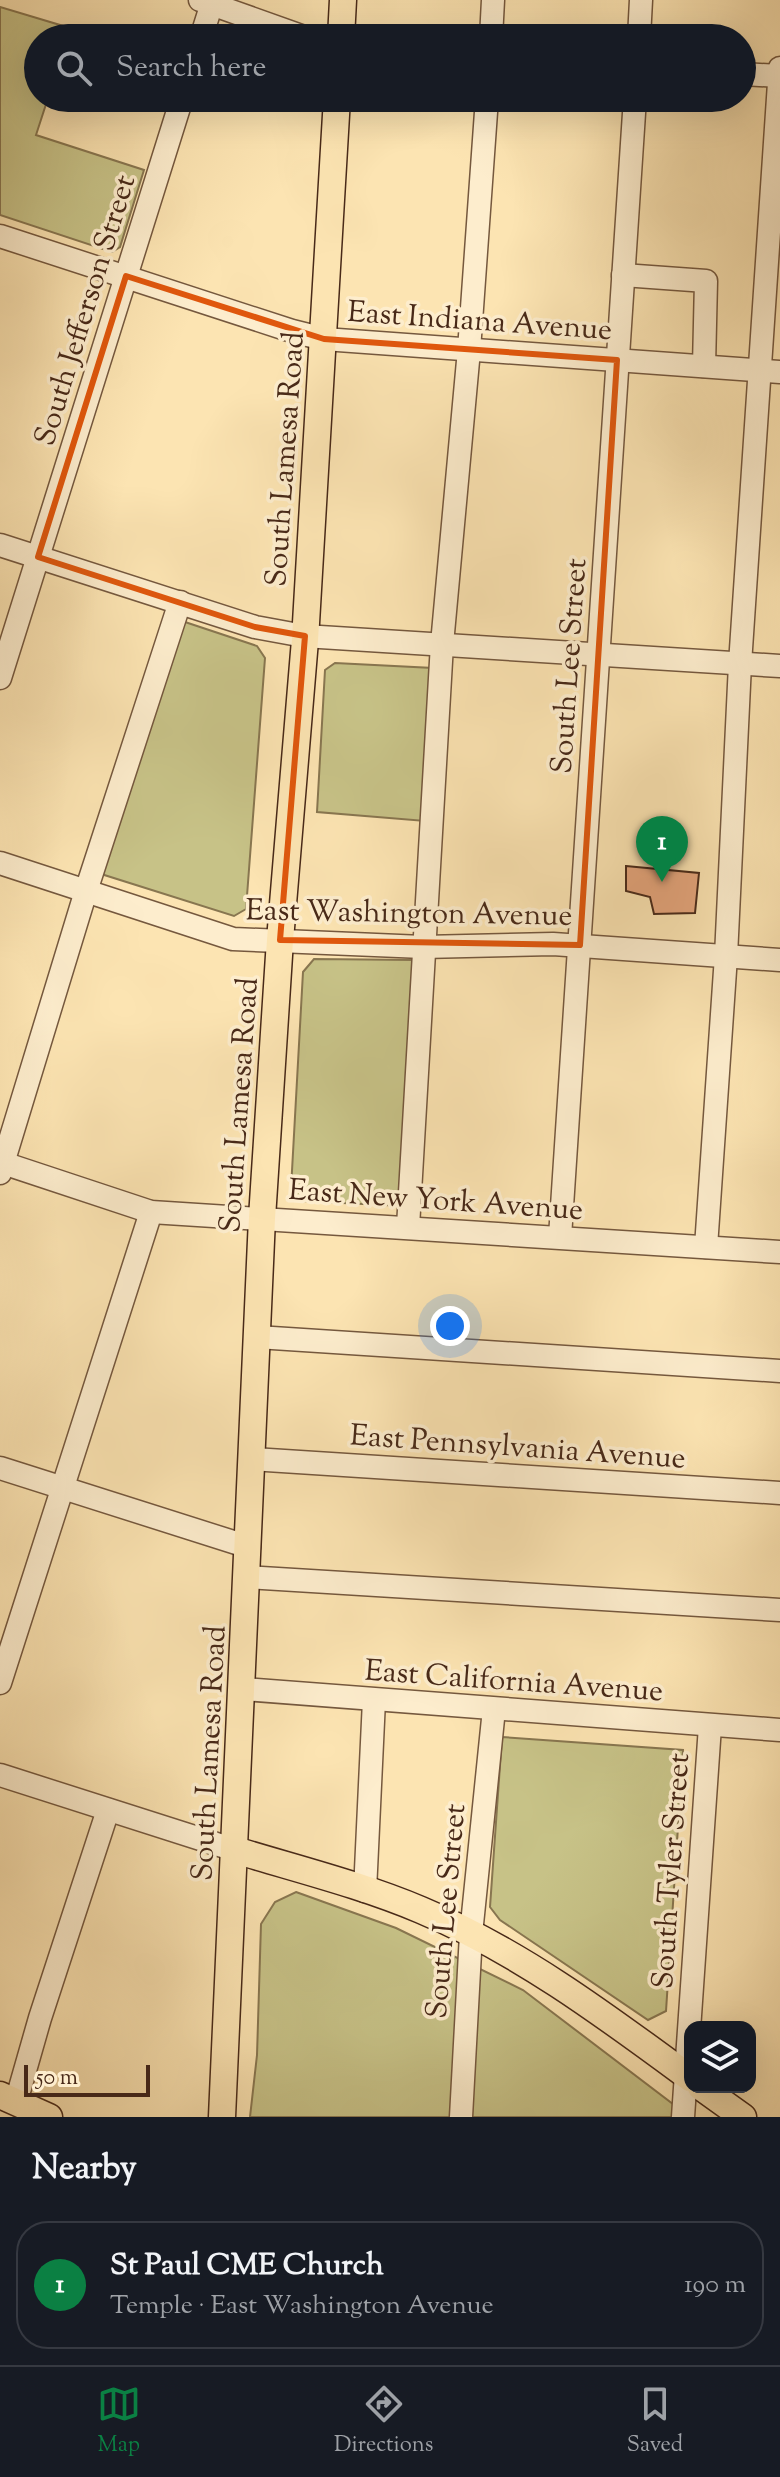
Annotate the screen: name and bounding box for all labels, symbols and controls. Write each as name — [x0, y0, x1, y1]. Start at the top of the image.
search box — [24, 24, 756, 112]
icon: search — [52, 46, 96, 90]
text: Search here — [116, 47, 266, 90]
street label: South Jefferson Street — [25, 170, 148, 451]
street label: East Indiana Avenue — [346, 292, 614, 353]
street label: South Lamesa Road — [256, 330, 317, 588]
street label: South Lee Street — [542, 557, 599, 775]
pin: 1 — [636, 816, 688, 882]
street label: East Washington Avenue — [245, 890, 573, 939]
street label: South Lamesa Road — [210, 976, 271, 1234]
street label: East New York Avenue — [287, 1170, 585, 1233]
your location — [430, 1306, 470, 1346]
street label: East Pennsylvania Avenue — [349, 1415, 687, 1482]
street label: South Lamesa Road — [182, 1624, 239, 1882]
street label: East California Avenue — [363, 1651, 664, 1714]
street label: South Tyler Street — [643, 1752, 702, 1991]
street label: South Lee Street — [417, 1802, 478, 2021]
map controls — [684, 2021, 756, 2093]
button: layers — [684, 2021, 756, 2093]
scale bar — [24, 2061, 150, 2097]
text: 50 m — [36, 2063, 78, 2095]
text: Nearby — [32, 2145, 137, 2194]
text: St Paul CME Church — [110, 2245, 384, 2288]
text: 1 — [56, 2267, 64, 2304]
text: 190 m — [684, 2267, 746, 2304]
text: Temple · East Washington Avenue — [110, 2288, 494, 2325]
tab: Map — [97, 2382, 141, 2462]
tab: Directions — [334, 2382, 433, 2462]
tab: Saved — [627, 2382, 683, 2462]

